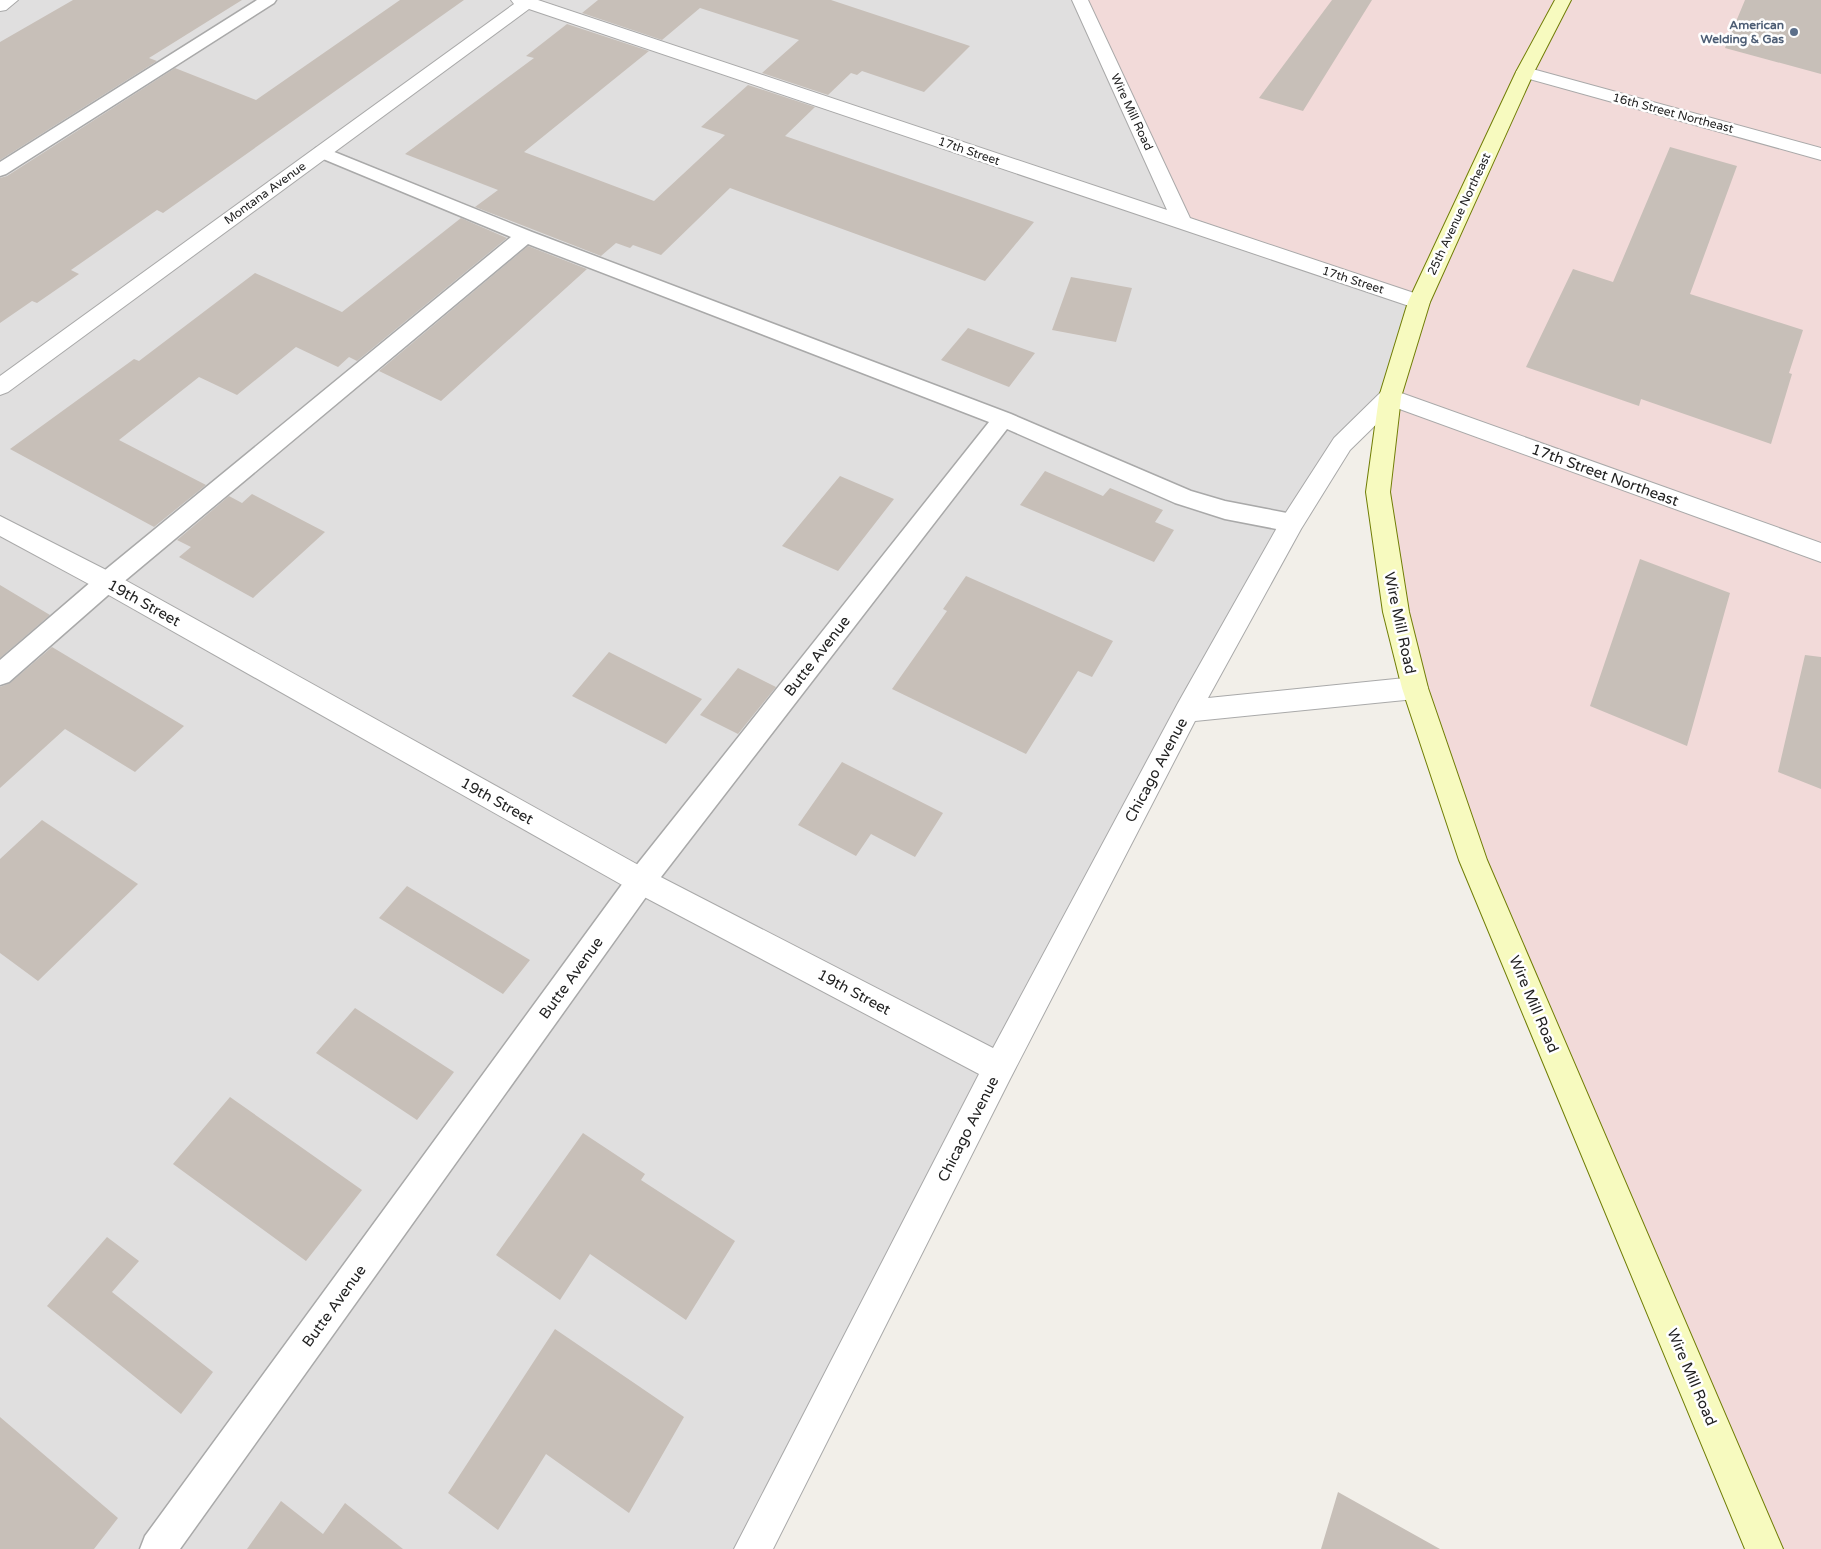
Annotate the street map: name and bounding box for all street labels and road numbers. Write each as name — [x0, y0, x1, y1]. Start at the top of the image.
street label: Wire Mill Road — [1108, 71, 1156, 153]
street label: 16th Street Northeast — [1611, 90, 1735, 136]
street label: 17th Street — [936, 134, 1002, 168]
street label: 25th Avenue Northeast — [1424, 150, 1494, 277]
street label: Montana Avenue — [222, 159, 309, 227]
street label: 17th Street — [1320, 263, 1386, 297]
street label: 17th Street Northeast — [1529, 440, 1682, 510]
street label: Wire Mill Road — [1380, 570, 1420, 676]
street label: 19th Street — [104, 576, 184, 631]
street label: Butte Avenue — [780, 612, 854, 700]
street label: Chicago Avenue — [1121, 715, 1191, 825]
street label: 19th Street — [457, 774, 537, 829]
street label: Butte Avenue — [535, 934, 607, 1022]
street label: Wire Mill Road — [1505, 953, 1563, 1055]
street label: 19th Street — [814, 965, 894, 1019]
street label: Chicago Avenue — [934, 1073, 1002, 1185]
street label: Butte Avenue — [298, 1262, 370, 1350]
street label: Wire Mill Road — [1663, 1326, 1721, 1428]

